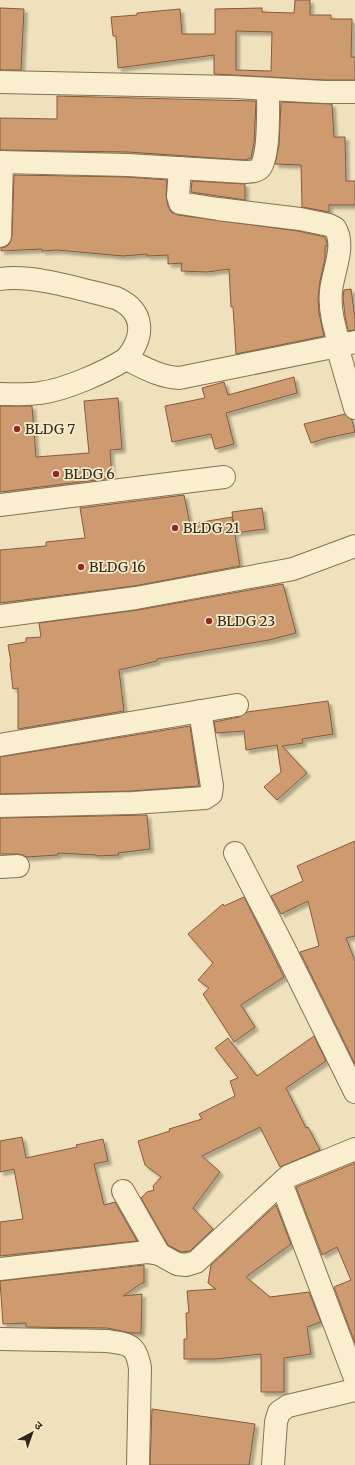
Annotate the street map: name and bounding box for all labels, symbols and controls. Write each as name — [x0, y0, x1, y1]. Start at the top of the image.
place label: BLDG 7 — [25, 420, 75, 438]
marker: BLDG 7 — [12, 424, 22, 434]
place label: BLDG 6 — [64, 465, 115, 483]
marker: BLDG 6 — [51, 469, 61, 479]
place label: BLDG 21 — [183, 519, 240, 537]
marker: BLDG 21 — [170, 523, 180, 533]
place label: BLDG 16 — [89, 558, 146, 576]
marker: BLDG 16 — [76, 562, 86, 572]
place label: BLDG 23 — [217, 612, 275, 630]
marker: BLDG 23 — [204, 616, 214, 626]
north arrow — [12, 1413, 52, 1453]
text: उ — [32, 1418, 46, 1433]

